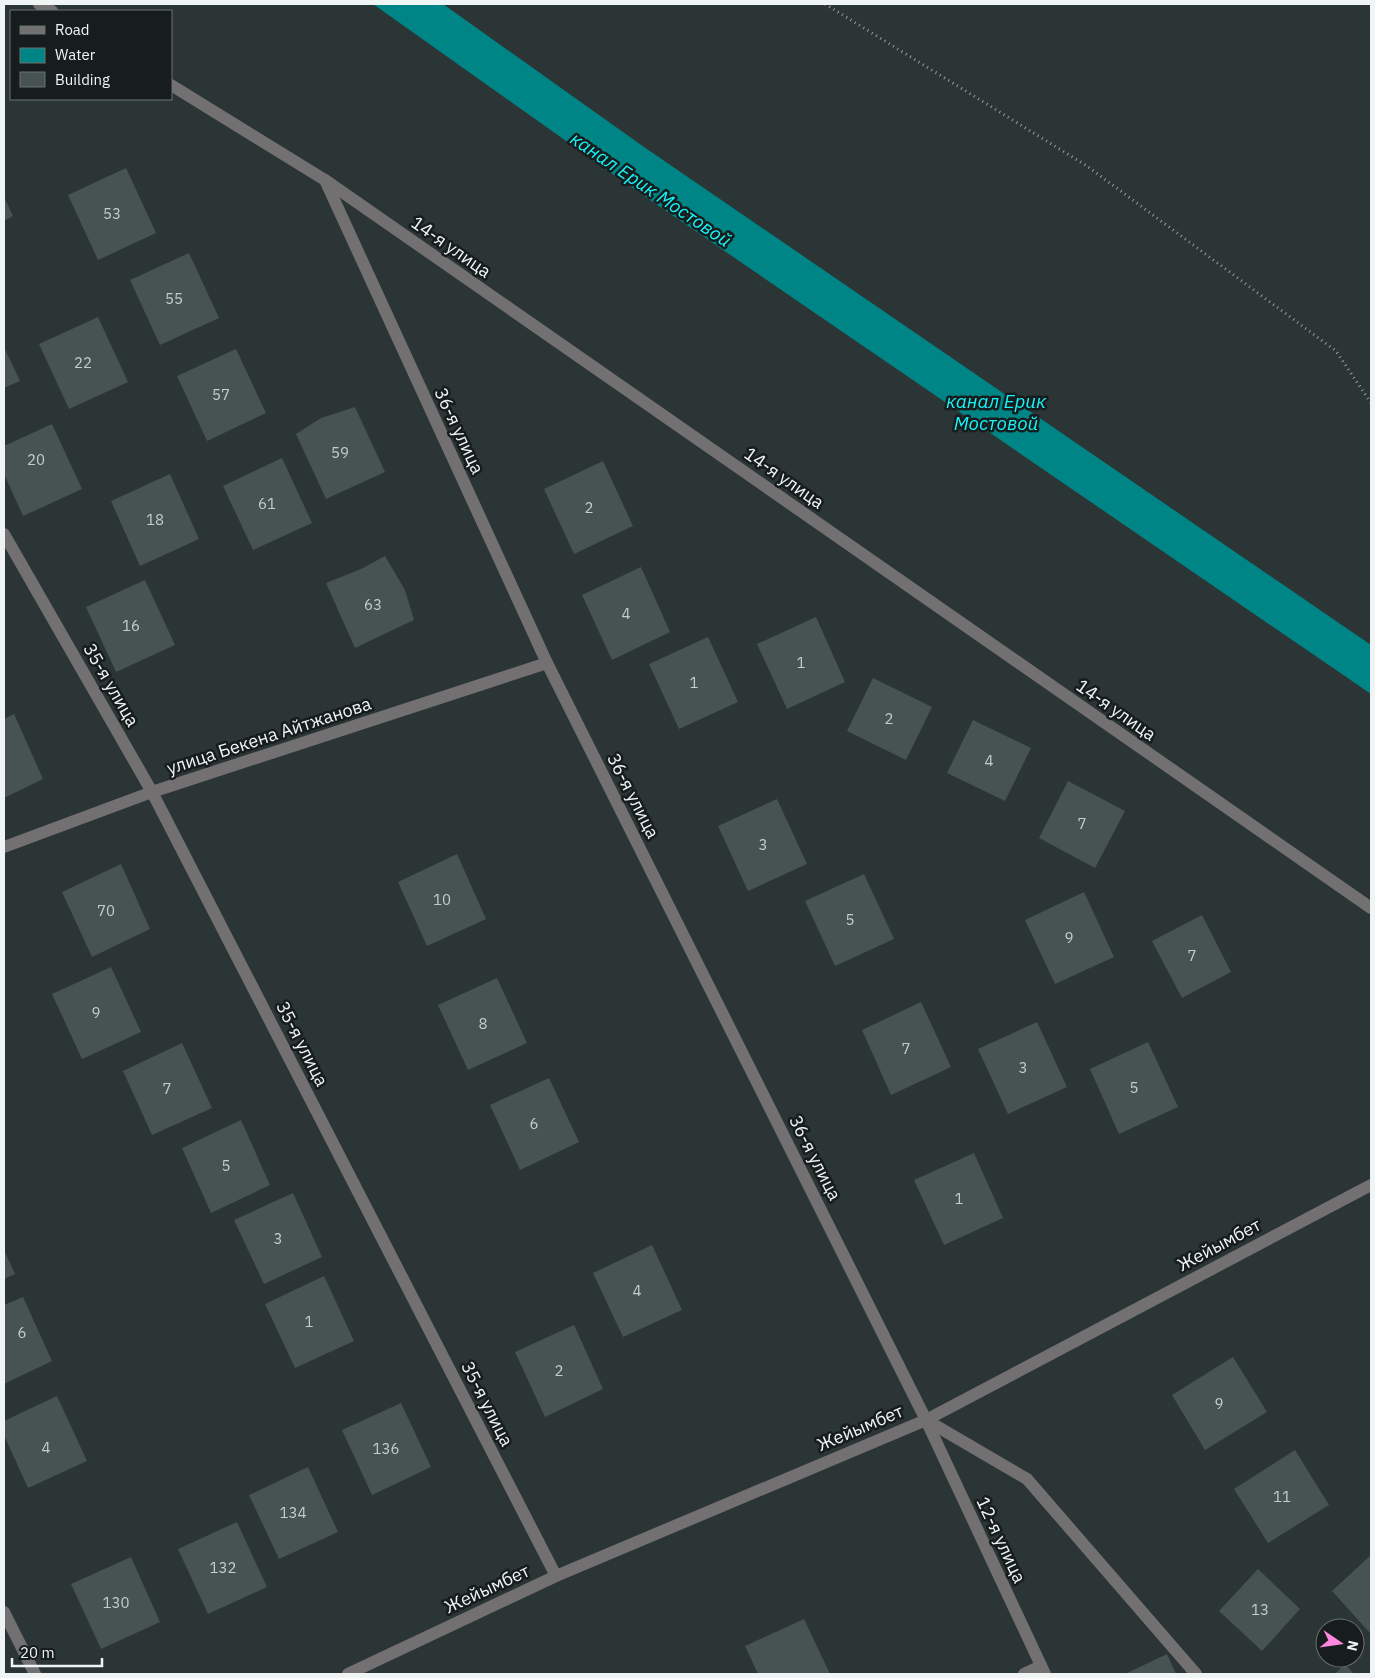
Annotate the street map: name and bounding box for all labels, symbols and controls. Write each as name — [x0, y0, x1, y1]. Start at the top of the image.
legend — [10, 10, 172, 100]
text: Road — [55, 20, 90, 39]
text: Water — [55, 45, 96, 64]
text: Building — [55, 70, 110, 89]
water label: канал Ерик Мостовой — [566, 126, 736, 252]
house number: 53 — [103, 204, 121, 223]
street label: 14-я улица — [407, 211, 496, 283]
house number: 55 — [165, 289, 183, 308]
house number: 22 — [74, 353, 92, 372]
street label: 36-я улица — [429, 384, 490, 478]
house number: 57 — [212, 385, 230, 404]
water label: канал Ерик Мостовой — [946, 389, 1047, 435]
street label: 14-я улица — [740, 442, 829, 514]
house number: 59 — [331, 443, 349, 462]
house number: 20 — [27, 450, 45, 469]
house number: 61 — [258, 494, 276, 513]
house number: 2 — [584, 498, 594, 517]
house number: 18 — [146, 510, 164, 529]
house number: 63 — [364, 595, 382, 614]
house number: 4 — [621, 604, 631, 623]
house number: 16 — [122, 616, 140, 635]
street label: 35-я улица — [78, 639, 145, 731]
house number: 1 — [796, 653, 806, 672]
house number: 1 — [689, 673, 699, 692]
street label: 14-я улица — [1072, 674, 1161, 746]
street label: улица Бекена Айтжанова — [164, 691, 374, 779]
house number: 2 — [884, 709, 894, 728]
street label: 36-я улица — [602, 749, 665, 843]
house number: 4 — [984, 751, 994, 770]
house number: 7 — [1077, 814, 1087, 833]
house number: 3 — [758, 835, 768, 854]
house number: 10 — [433, 890, 451, 909]
house number: 70 — [97, 901, 115, 920]
house number: 5 — [845, 910, 855, 929]
house number: 9 — [1064, 928, 1074, 947]
house number: 7 — [1187, 946, 1197, 965]
street label: 35-я улица — [271, 997, 334, 1091]
house number: 9 — [91, 1003, 101, 1022]
house number: 8 — [478, 1014, 488, 1033]
house number: 7 — [901, 1039, 911, 1058]
house number: 3 — [1018, 1058, 1028, 1077]
house number: 5 — [1129, 1078, 1139, 1097]
house number: 7 — [162, 1079, 172, 1098]
street label: 36-я улица — [784, 1111, 847, 1205]
house number: 6 — [529, 1114, 539, 1133]
house number: 5 — [221, 1156, 231, 1175]
house number: 1 — [954, 1189, 964, 1208]
street label: Жейымбет — [1173, 1213, 1265, 1276]
house number: 3 — [273, 1229, 283, 1248]
house number: 4 — [632, 1281, 642, 1300]
house number: 1 — [304, 1312, 314, 1331]
house number: 6 — [17, 1323, 27, 1342]
street label: 35-я улица — [456, 1357, 519, 1451]
house number: 2 — [554, 1361, 564, 1380]
house number: 9 — [1214, 1394, 1224, 1413]
street label: Жейымбет — [813, 1399, 907, 1456]
house number: 4 — [41, 1438, 51, 1457]
house number: 136 — [372, 1439, 400, 1458]
house number: 11 — [1273, 1487, 1291, 1506]
street label: 12-я улица — [971, 1493, 1032, 1587]
house number: 134 — [279, 1503, 307, 1522]
house number: 132 — [209, 1558, 237, 1577]
street label: Жейымбет — [440, 1559, 534, 1618]
house number: 130 — [102, 1593, 130, 1612]
house number: 13 — [1251, 1600, 1269, 1619]
north arrow — [1315, 1618, 1365, 1668]
scale bar — [12, 1636, 102, 1668]
text: N — [1343, 1639, 1363, 1653]
text: 20 m — [20, 1643, 55, 1662]

